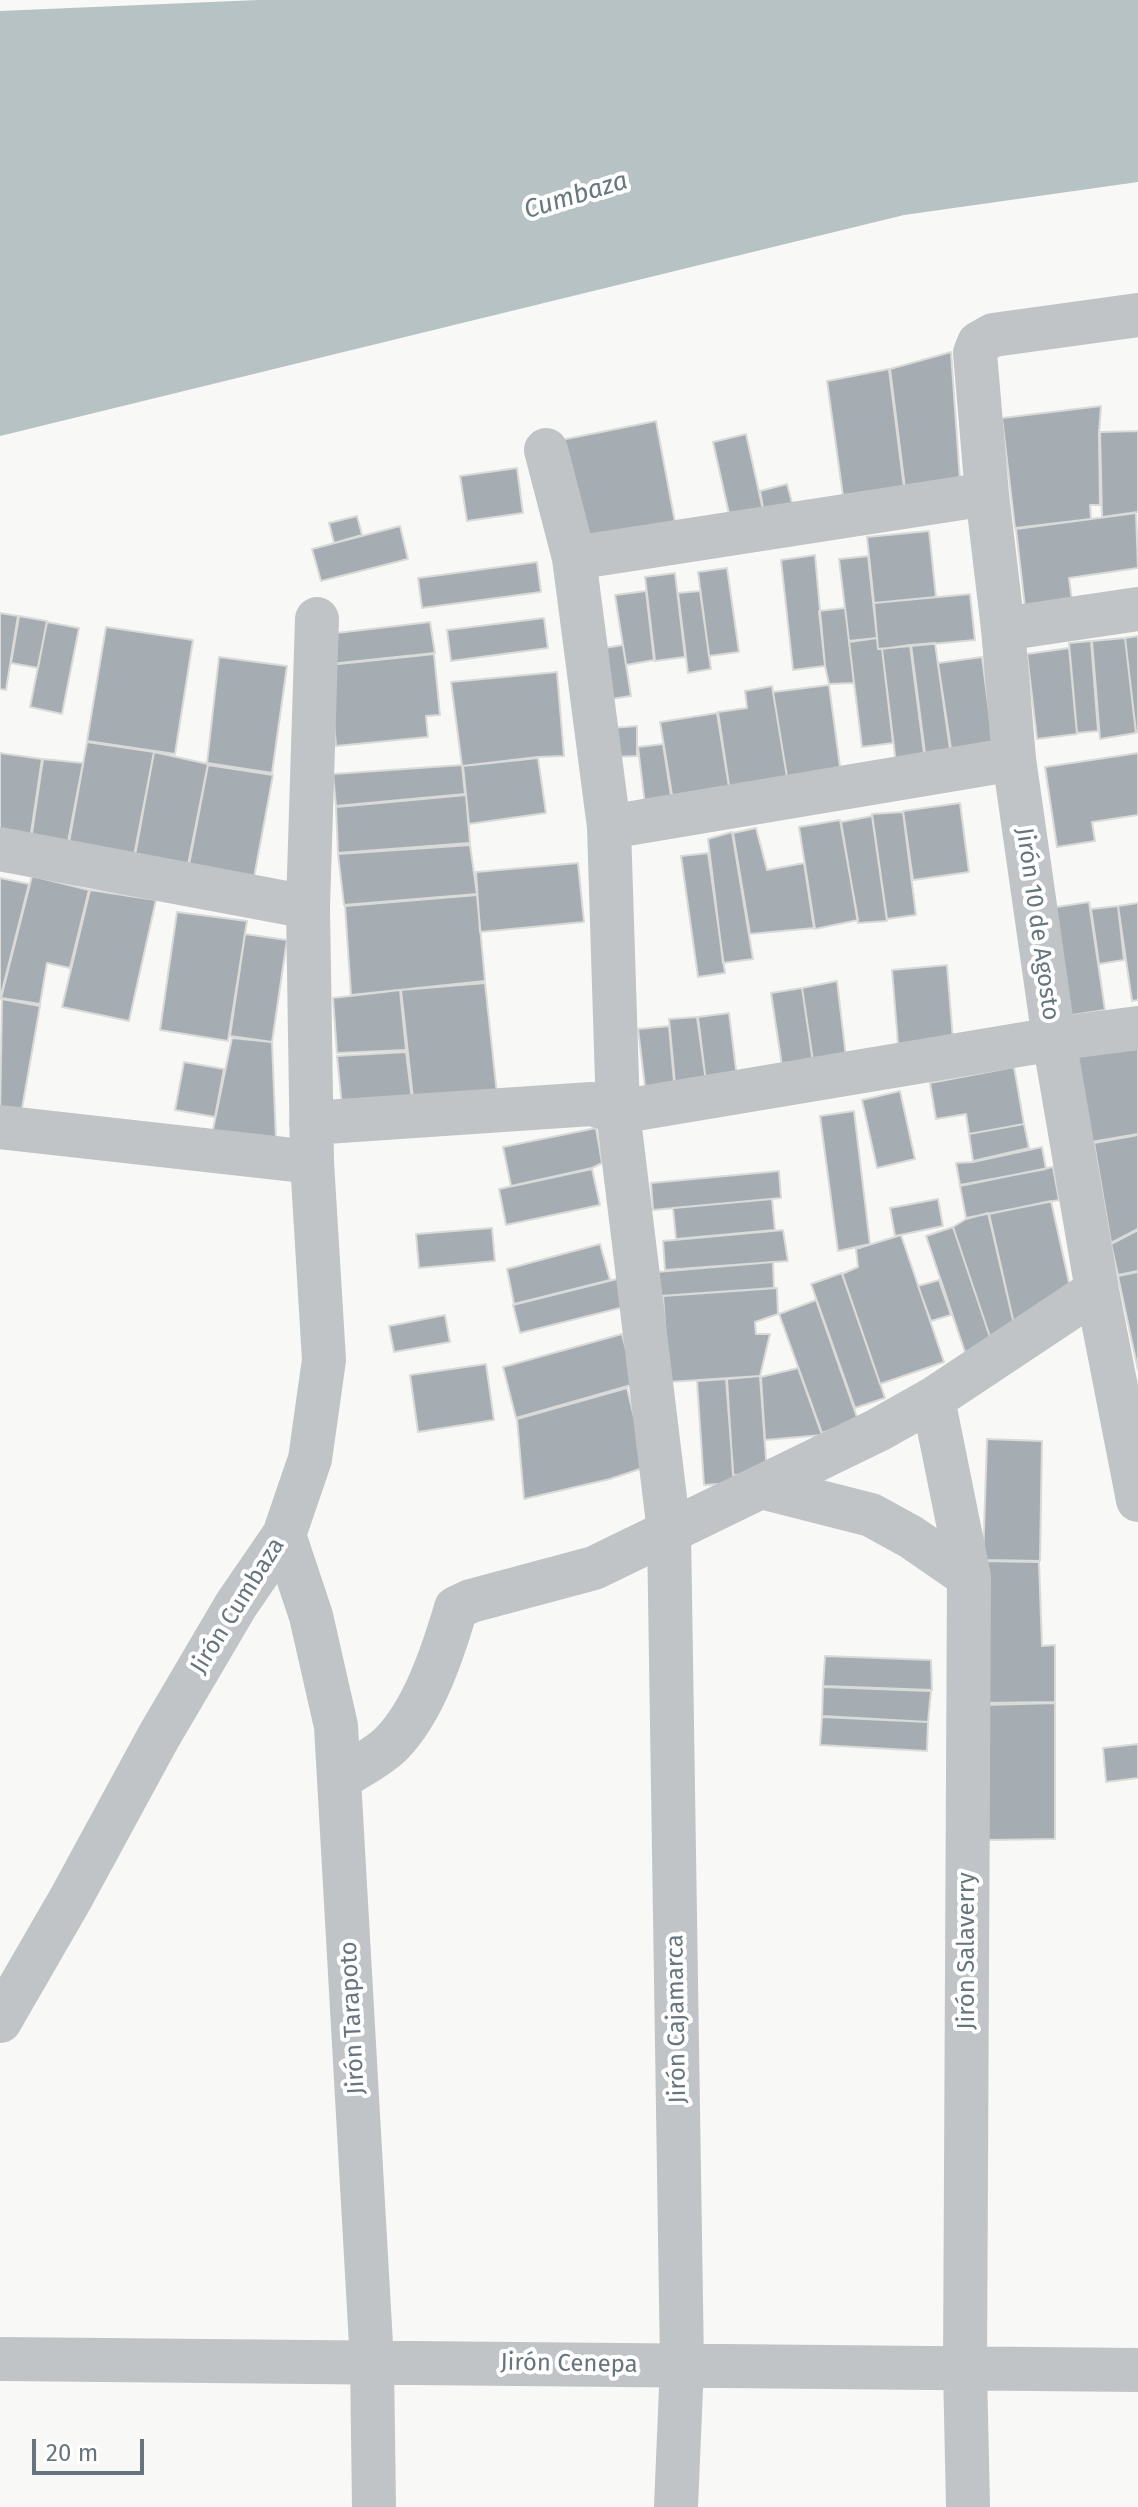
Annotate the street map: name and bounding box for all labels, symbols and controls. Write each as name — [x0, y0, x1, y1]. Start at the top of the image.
water label: Cumbaza — [520, 165, 632, 227]
street label: Jirón 10 de Agosto — [1009, 826, 1065, 1022]
street label: Jirón Cumbaza — [185, 1533, 291, 1679]
street label: Jirón Salaverry — [953, 1872, 981, 2030]
street label: Jirón Cajamarca — [661, 1934, 693, 2104]
street label: Jirón Tarapoto — [335, 1941, 371, 2095]
street label: Jirón Cenepa — [500, 2348, 638, 2380]
scale bar — [36, 2423, 148, 2473]
text: 20 m — [46, 2439, 98, 2467]

